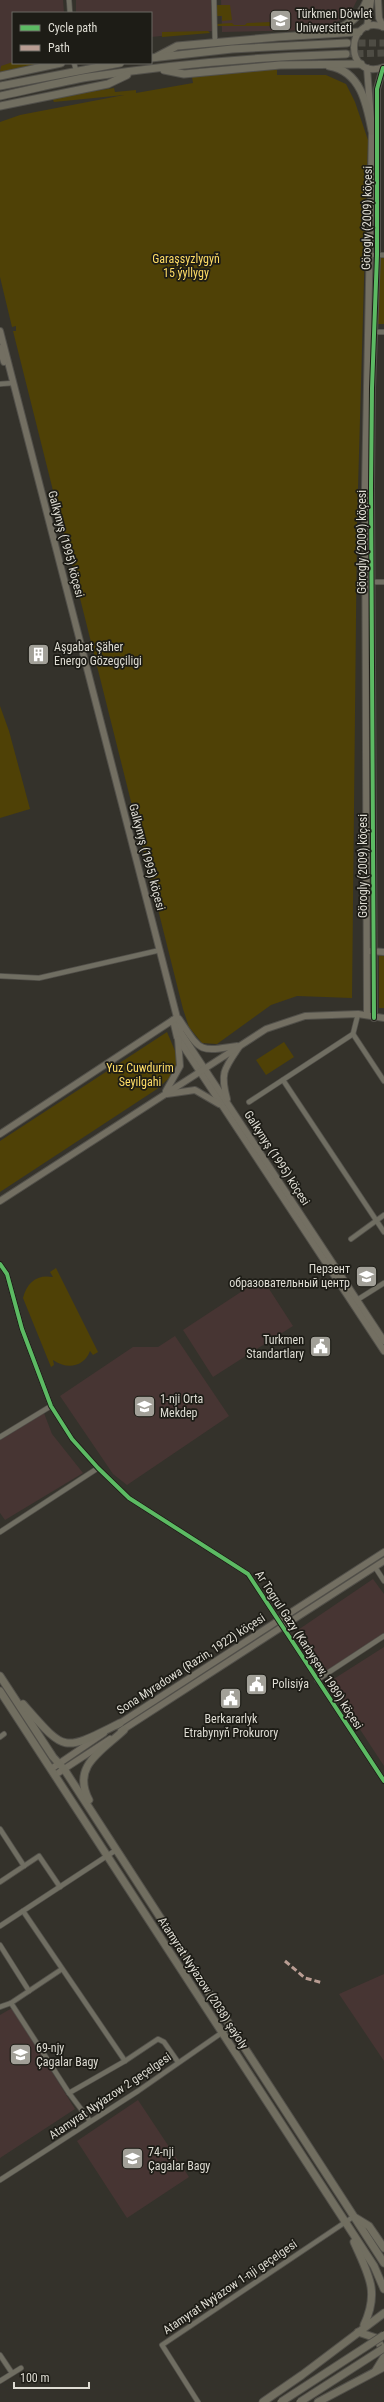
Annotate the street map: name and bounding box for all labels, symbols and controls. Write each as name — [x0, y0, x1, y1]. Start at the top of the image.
place label: Türkmen Döwlet Uniwersiteti — [296, 7, 373, 35]
school or university icon: Türkmen Döwlet Uniwersiteti — [268, 8, 294, 34]
legend — [12, 12, 152, 64]
text: Cycle path — [48, 21, 98, 35]
text: Path — [48, 41, 70, 55]
street label: Görogly (2009) köçesi — [359, 166, 375, 270]
park label: Garaşsyzlygyň 15 ýyllygy — [152, 252, 220, 280]
street label: Galkynyş (1995) köçesi — [45, 489, 87, 599]
street label: Görogly (2009) köçesi — [355, 490, 369, 594]
place label: Aşgabat Şäher Energo Gözegçiligi — [54, 640, 142, 668]
building icon: Aşgabat Şäher Energo Gözegçiligi — [26, 641, 52, 667]
street label: Galkynyş (1995) köçesi — [126, 802, 168, 912]
street label: Görogly (2009) köçesi — [356, 814, 370, 918]
park label: Yuz Cuwdurim Seyilgahi — [106, 1061, 174, 1089]
street label: Galkynyş (1995) köçesi — [241, 1108, 313, 1208]
place label: Перзент образовательный центр — [229, 1262, 350, 1290]
school or university icon: Перзент образовательный центр — [353, 1263, 379, 1289]
place label: Turkmen Standartlary — [246, 1333, 304, 1361]
public building icon: Turkmen Standartlary — [307, 1334, 333, 1360]
place label: 1-nji Orta Mekdep — [160, 1392, 204, 1420]
school or university icon: 1-nji Orta Mekdep — [131, 1393, 157, 1419]
street label: Ar Togrul Gazy (Karbyşew, 1989) köçesi — [252, 1568, 366, 1732]
street label: Sona Myradowa (Razin, 1922) köçesi — [114, 1611, 268, 1717]
public building icon: Polisiýa — [244, 1671, 270, 1697]
place label: Polisiýa — [272, 1677, 309, 1691]
public building icon: Berkararlyk Etrabynyň Prokurory — [218, 1685, 244, 1711]
place label: Berkararlyk Etrabynyň Prokurory — [184, 1712, 278, 1740]
street label: Atamyrat Nyýazow (2038) şaýoly — [155, 1914, 251, 2052]
place label: 69-njy Çagalar Bagy — [36, 2041, 98, 2069]
school or university icon: 69-njy Çagalar Bagy — [8, 2042, 34, 2068]
street label: Atamyrat Nyýazow 2 geçelgesi — [46, 2050, 174, 2142]
place label: 74-nji Çagalar Bagy — [148, 2145, 210, 2173]
school or university icon: 74-nji Çagalar Bagy — [120, 2146, 146, 2172]
street label: Atamyrat Nyýazow 1-nji geçelgesi — [160, 2237, 300, 2337]
scale bar — [14, 2364, 89, 2390]
text: 100 m — [20, 2371, 50, 2385]

